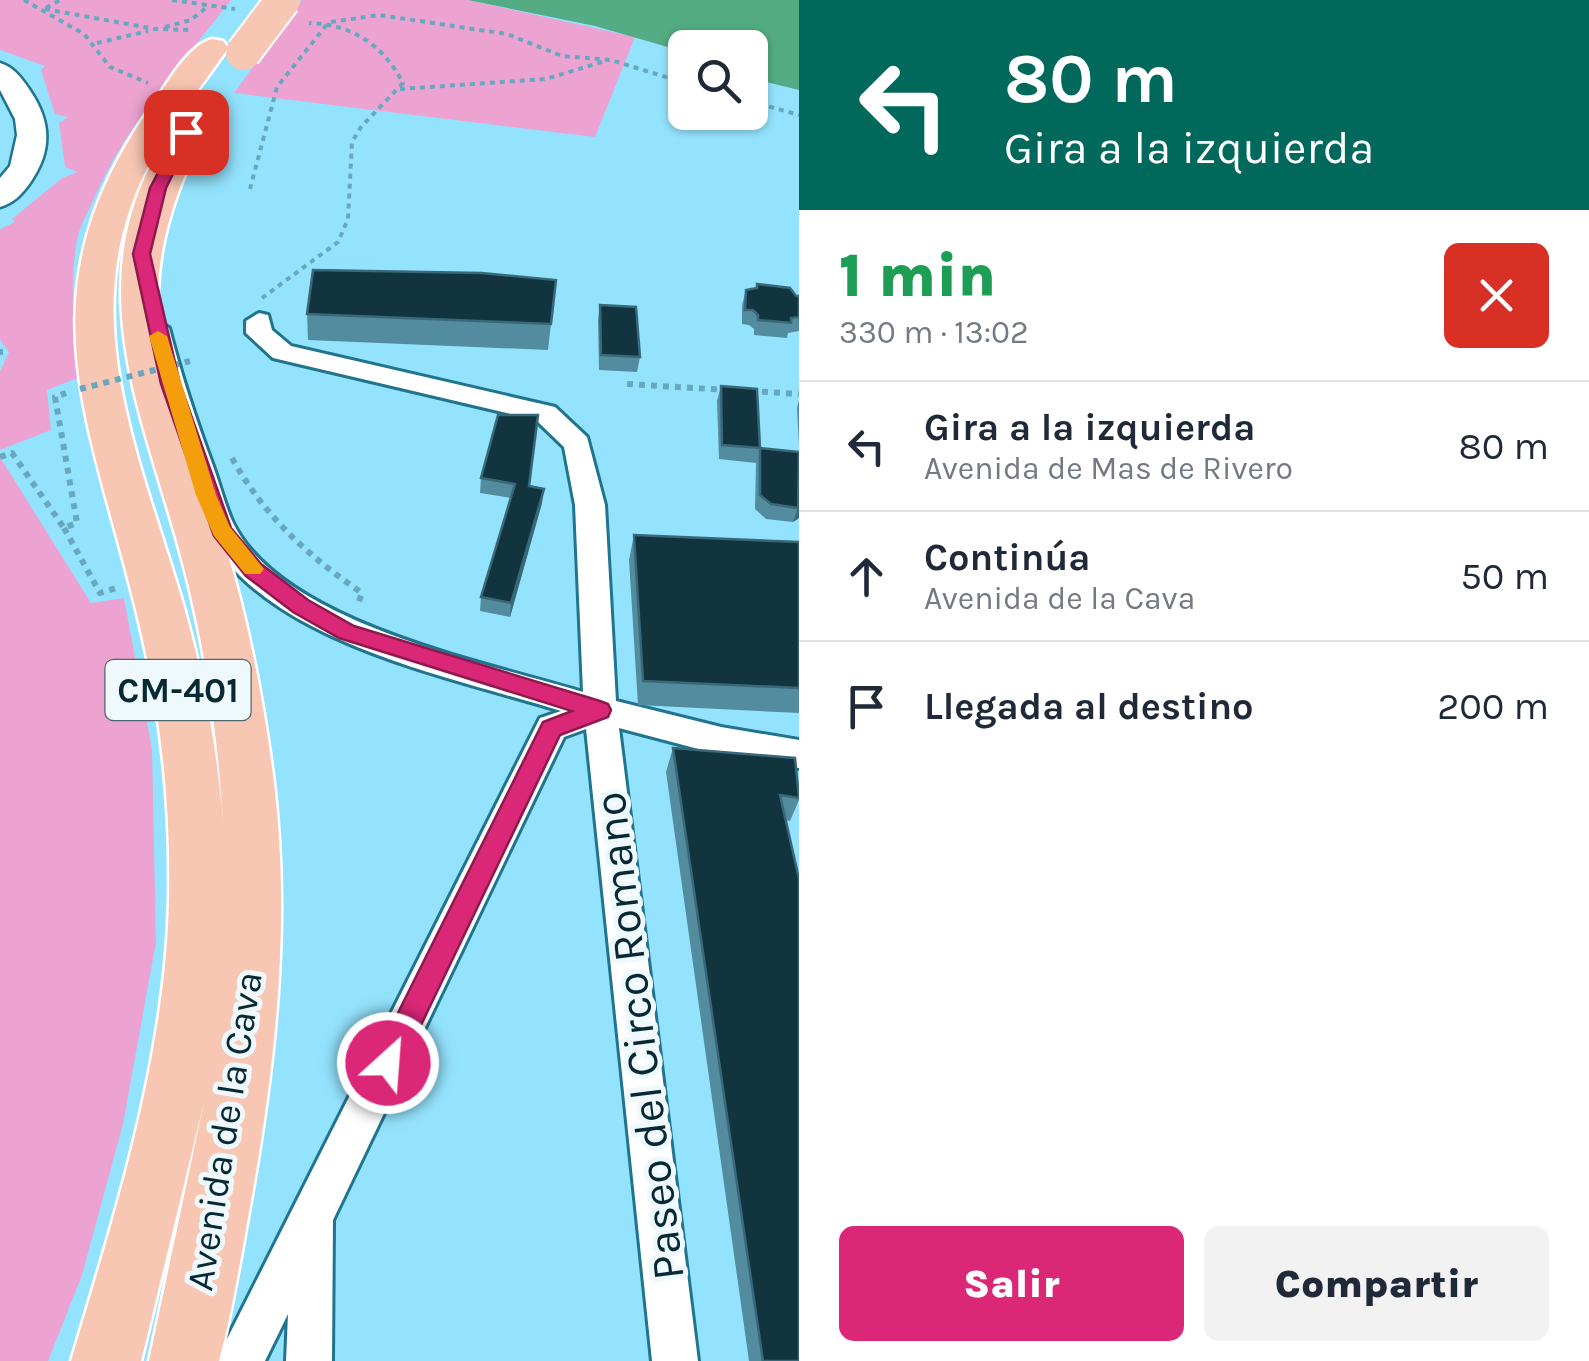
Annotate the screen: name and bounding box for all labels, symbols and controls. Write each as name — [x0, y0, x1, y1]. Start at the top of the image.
map controls — [668, 30, 768, 130]
button: search — [668, 30, 768, 130]
text: 80 m — [1004, 38, 1178, 120]
icon: left — [839, 40, 969, 170]
pin — [144, 90, 229, 175]
icon: arrive — [159, 105, 214, 160]
text: Gira a la izquierda — [1004, 122, 1374, 174]
text: 1 min — [839, 241, 996, 311]
button: close — [1444, 243, 1549, 348]
text: 330 m · 13:02 — [839, 314, 1029, 351]
text: Gira a la izquierda — [924, 405, 1256, 450]
icon: left — [839, 419, 894, 474]
text: 80 m — [1459, 424, 1549, 469]
text: Avenida de Mas de Rivero — [924, 450, 1293, 487]
text: Continúa — [924, 535, 1090, 580]
icon: ahead — [839, 549, 894, 604]
text: 50 m — [1460, 554, 1549, 599]
text: Avenida de la Cava — [924, 580, 1195, 617]
road number: CM-401 — [106, 660, 250, 720]
icon: arrive — [839, 679, 894, 734]
text: Llegada al destino — [924, 684, 1254, 729]
text: 200 m — [1437, 684, 1549, 729]
street label: Paseo del Circo Romano — [583, 789, 695, 1283]
street label: Avenida de la Cava — [177, 968, 272, 1294]
position arrow — [336, 1011, 440, 1115]
button: Salir — [839, 1226, 1184, 1341]
button: Compartir — [1204, 1226, 1549, 1341]

